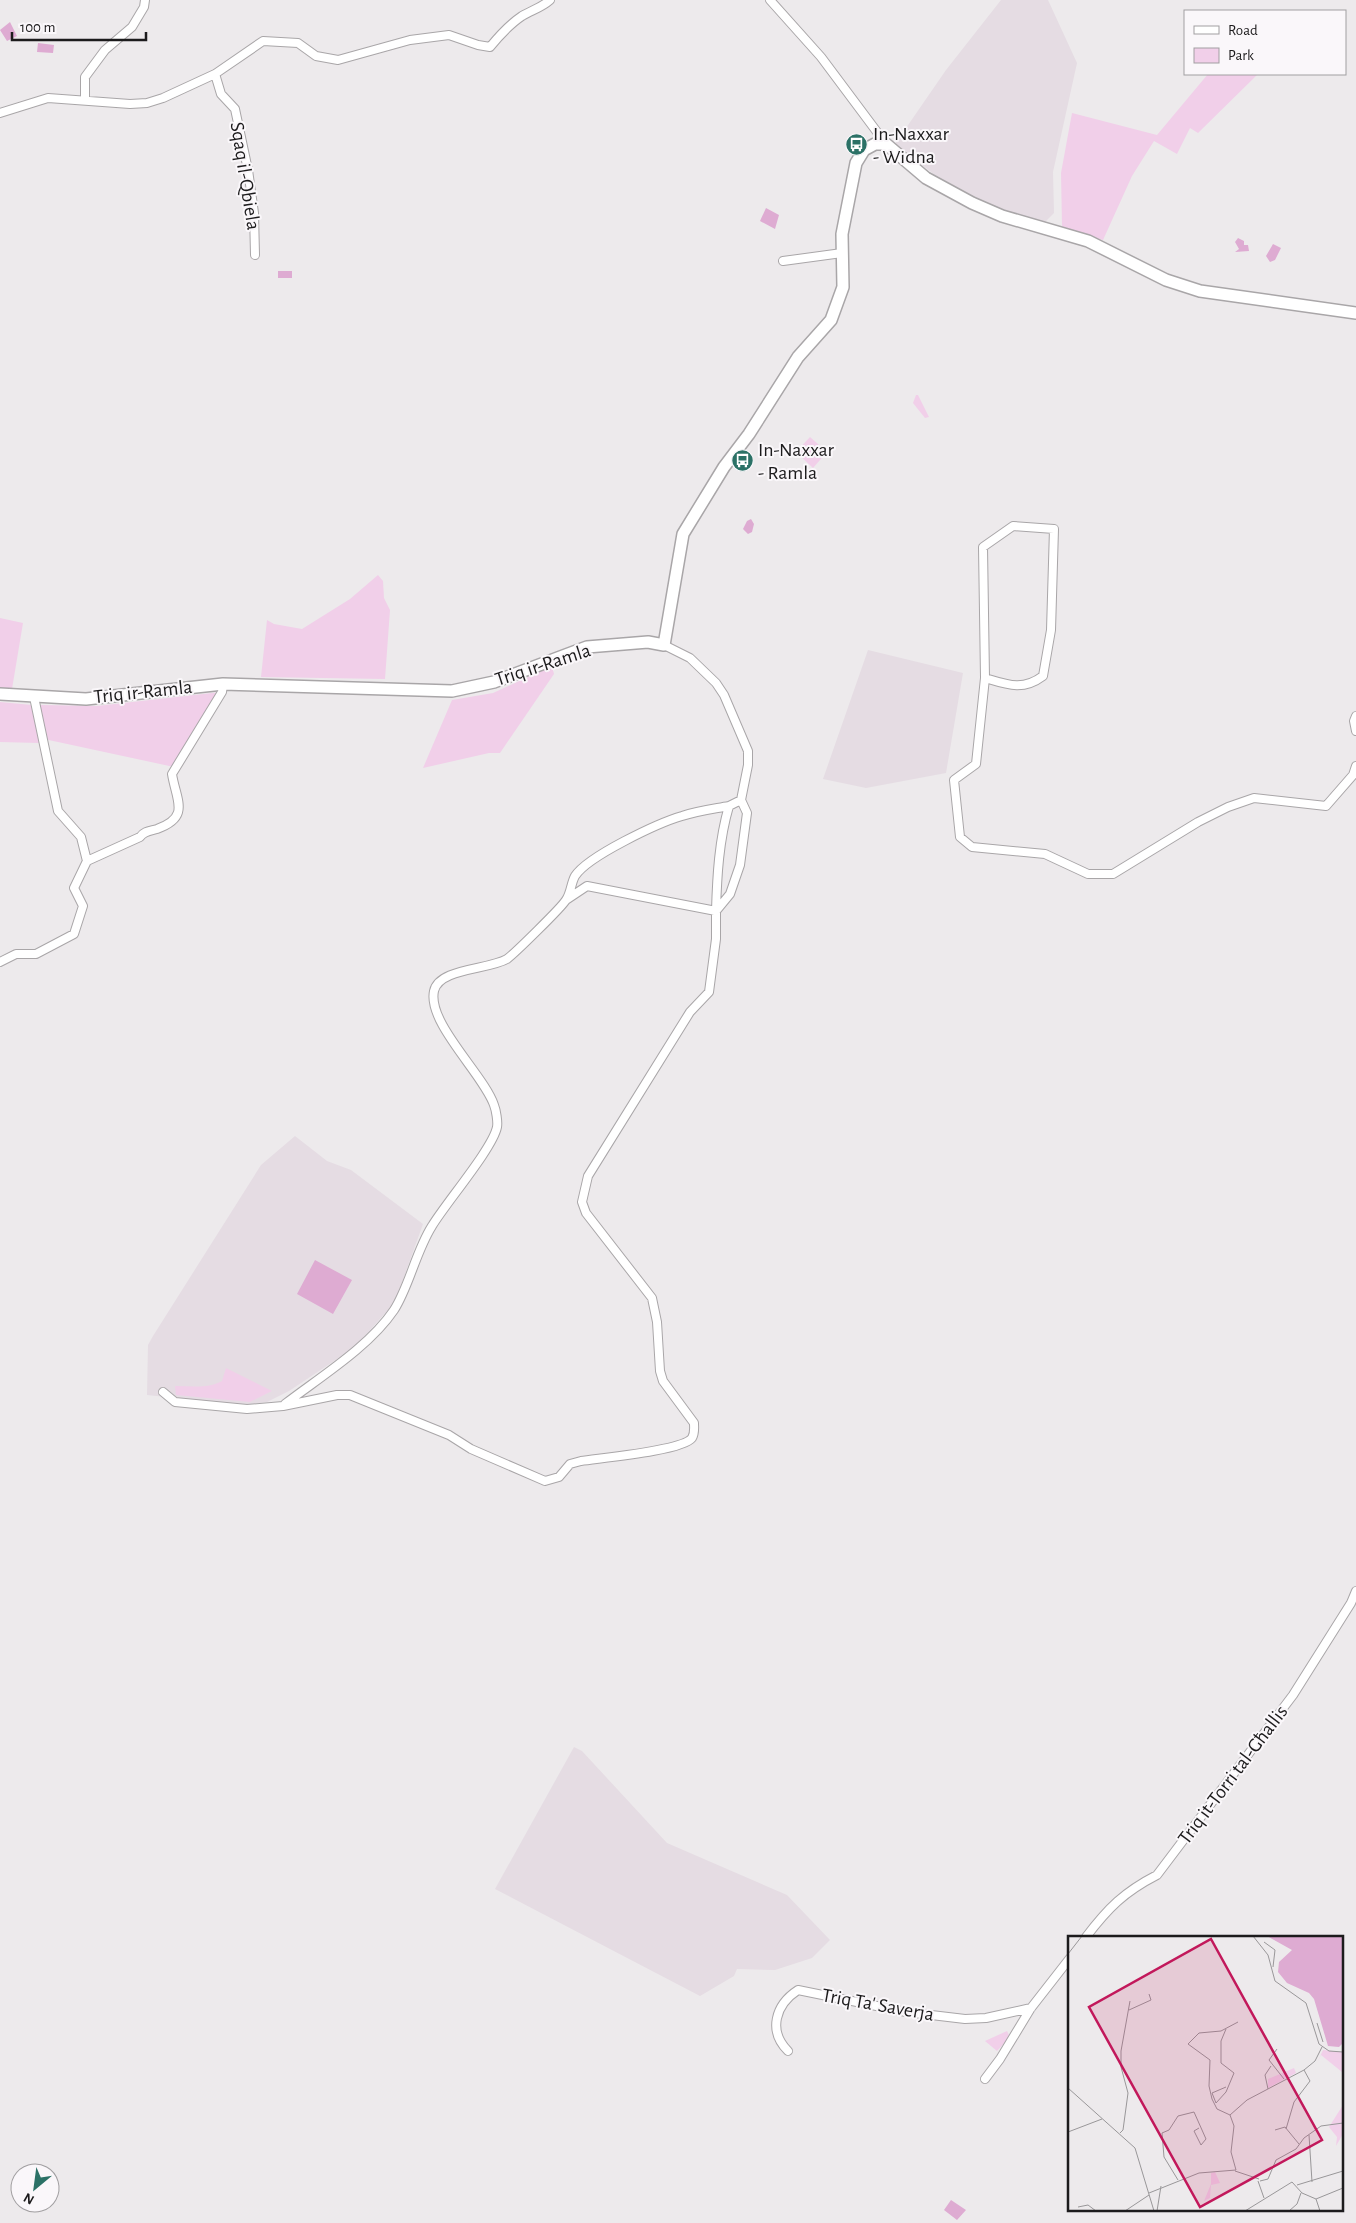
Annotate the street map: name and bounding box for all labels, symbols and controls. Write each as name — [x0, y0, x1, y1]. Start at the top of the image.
scale bar — [12, 10, 146, 42]
legend — [1184, 10, 1346, 75]
text: 100 m — [20, 20, 55, 35]
text: Road — [1228, 23, 1258, 38]
text: Park — [1228, 48, 1254, 63]
street label: Sqaq il-Qbiela — [227, 121, 263, 231]
place label: In-Naxxar - Widna — [873, 124, 950, 167]
bus stop icon: In-Naxxar - Widna — [845, 133, 869, 157]
place label: In-Naxxar - Ramla — [758, 440, 835, 483]
bus stop icon: In-Naxxar - Ramla — [730, 449, 754, 473]
street label: Triq ir-Ramla — [493, 640, 593, 690]
street label: Triq ir-Ramla — [93, 677, 193, 707]
street label: Triq it-Torri tal-Għallis — [1174, 1702, 1292, 1848]
inset map — [1068, 1936, 1344, 2210]
street label: Triq Ta' Saverja — [820, 1985, 936, 2025]
north arrow — [10, 2163, 60, 2213]
text: N — [22, 2190, 37, 2207]

